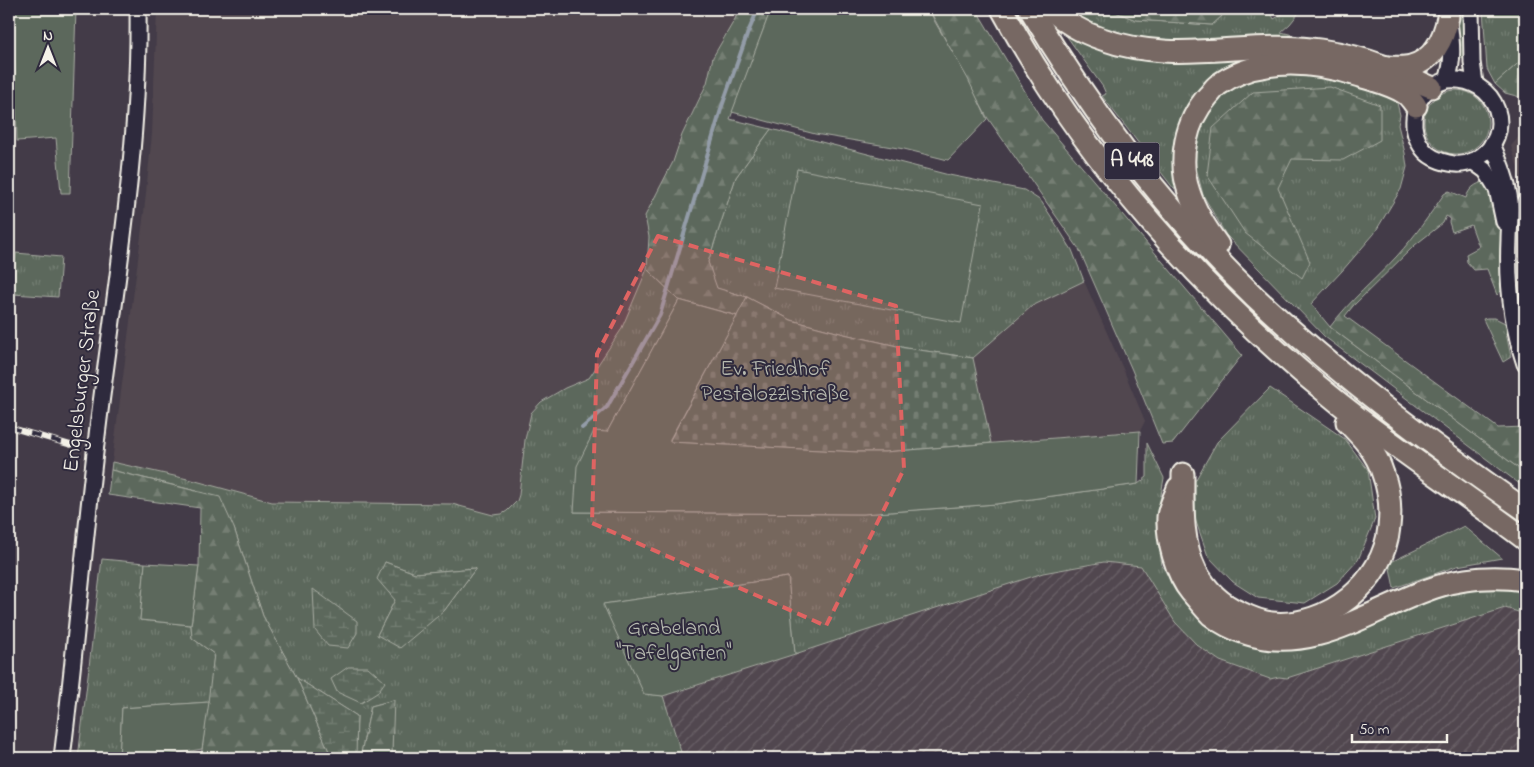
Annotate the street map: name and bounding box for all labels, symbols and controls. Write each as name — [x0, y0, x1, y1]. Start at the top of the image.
north arrow — [22, 22, 72, 72]
text: N — [43, 26, 53, 47]
road number: A 448 — [1104, 143, 1160, 180]
street label: Engelsburger Straße — [56, 288, 111, 474]
park label: Ev. Friedhof Pestalozzistraße — [701, 354, 849, 411]
park label: Grabeland "Tafelgarten" — [616, 613, 732, 671]
scale bar — [1352, 712, 1446, 744]
text: 50 m — [1359, 719, 1390, 741]

